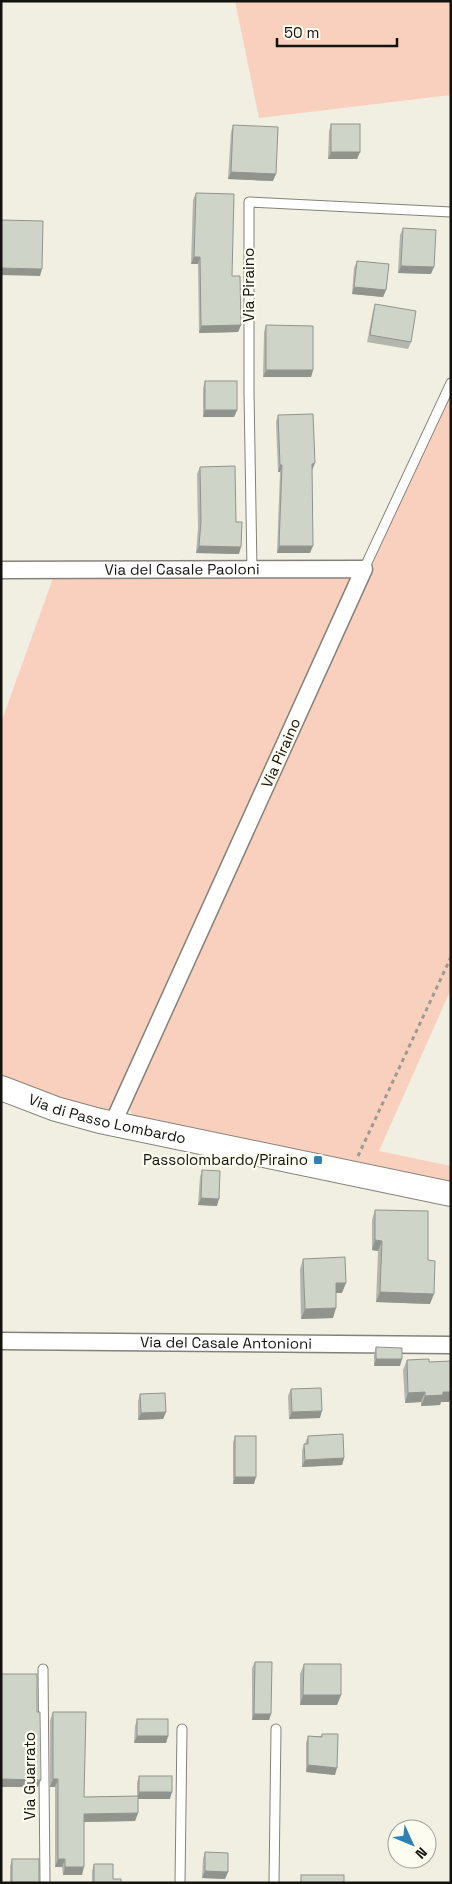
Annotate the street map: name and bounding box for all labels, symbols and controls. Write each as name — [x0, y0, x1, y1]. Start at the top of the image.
scale bar — [277, 15, 397, 47]
text: 50 m — [284, 23, 319, 42]
street label: Via Piraino — [239, 248, 258, 322]
street label: Via del Casale Paoloni — [104, 559, 260, 579]
street label: Via Piraino — [257, 715, 304, 791]
street label: Via di Passo Lombardo — [26, 1089, 188, 1148]
place label: Passolombardo/Piraino — [143, 1150, 308, 1169]
marker: Passolombardo/Piraino — [312, 1154, 324, 1166]
street label: Via del Casale Antonioni — [140, 1332, 312, 1353]
street label: Via Guarrato — [20, 1732, 39, 1820]
north arrow — [387, 1819, 437, 1869]
text: N — [412, 1843, 431, 1863]

